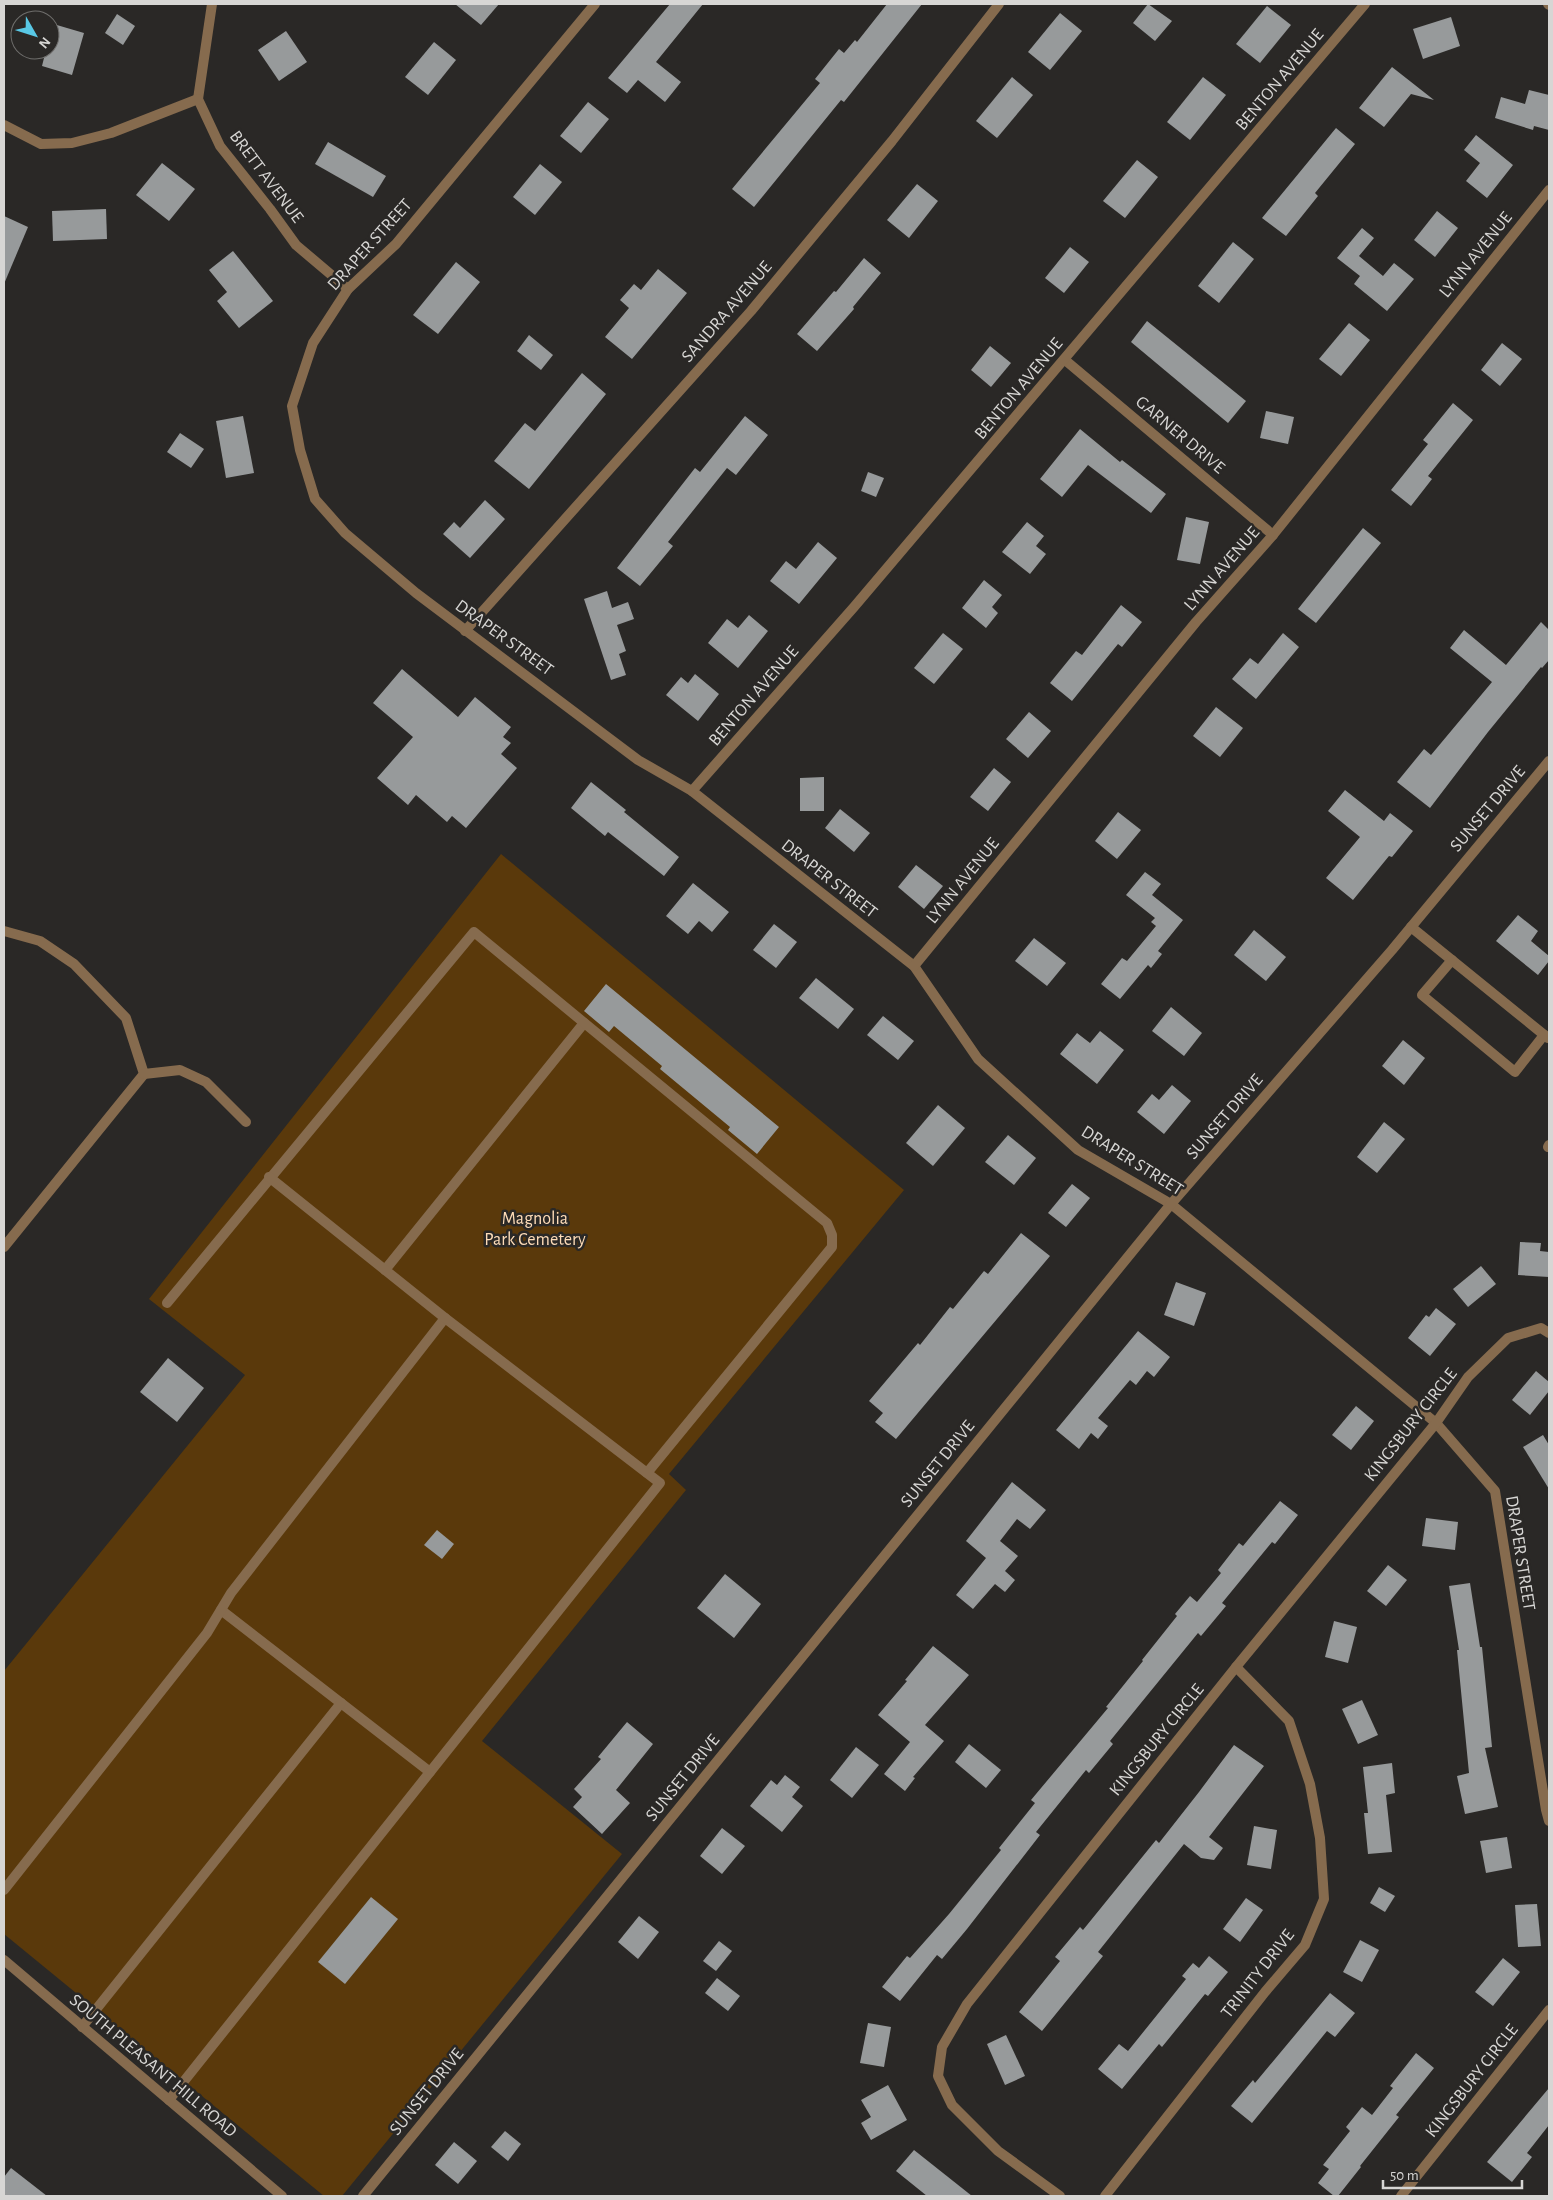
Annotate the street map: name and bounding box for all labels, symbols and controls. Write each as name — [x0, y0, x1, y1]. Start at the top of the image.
north arrow — [10, 10, 60, 60]
street label: BENTON AVENUE — [1233, 26, 1328, 134]
text: N — [36, 34, 53, 51]
street label: BRETT AVENUE — [226, 128, 306, 227]
street label: DRAPER STREET — [324, 196, 416, 294]
street label: LYNN AVENUE — [1436, 208, 1516, 301]
street label: SANDRA AVENUE — [678, 258, 776, 366]
street label: BENTON AVENUE — [972, 335, 1067, 443]
street label: GARNER DRIVE — [1132, 393, 1228, 477]
street label: LYNN AVENUE — [1181, 523, 1263, 614]
street label: DRAPER STREET — [452, 597, 556, 680]
street label: BENTON AVENUE — [706, 642, 802, 750]
street label: SUNSET DRIVE — [1447, 762, 1529, 855]
street label: LYNN AVENUE — [923, 834, 1003, 927]
street label: DRAPER STREET — [778, 836, 880, 922]
street label: SUNSET DRIVE — [1183, 1071, 1267, 1163]
street label: DRAPER STREET — [1078, 1123, 1186, 1200]
park label: Magnolia Park Cemetery — [484, 1210, 586, 1249]
street label: KINGSBURY CIRCLE — [1361, 1365, 1461, 1485]
street label: SUNSET DRIVE — [898, 1417, 979, 1511]
street label: DRAPER STREET — [1502, 1494, 1538, 1612]
street label: KINGSBURY CIRCLE — [1106, 1680, 1208, 1799]
street label: SUNSET DRIVE — [643, 1731, 724, 1825]
street label: TRINITY DRIVE — [1218, 1926, 1298, 2022]
street label: SOUTH PLEASANT HILL ROAD — [66, 1991, 240, 2141]
street label: KINGSBURY CIRCLE — [1422, 2021, 1522, 2141]
street label: SUNSET DRIVE — [387, 2045, 468, 2139]
scale bar — [1383, 2158, 1522, 2190]
text: 50 m — [1390, 2168, 1419, 2183]

